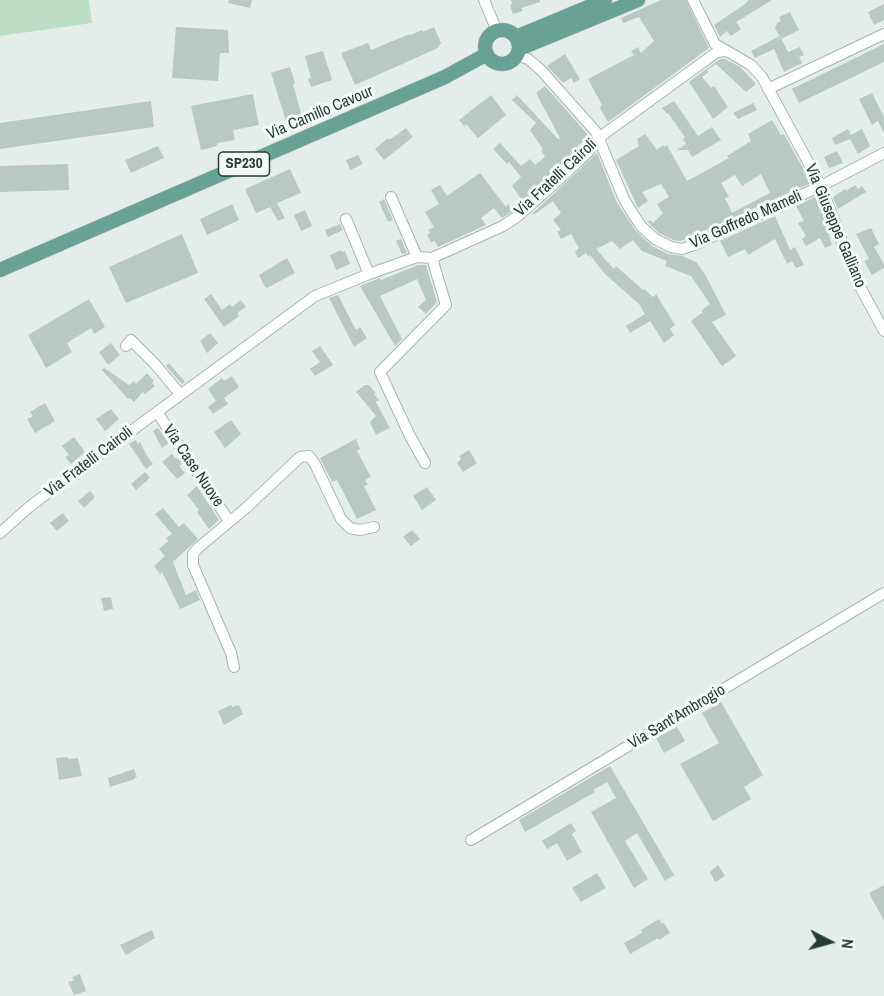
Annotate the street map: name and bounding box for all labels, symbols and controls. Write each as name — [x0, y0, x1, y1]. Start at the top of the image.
street label: Via Camillo Cavour — [264, 82, 376, 144]
street label: Via Fratelli Cairoli — [511, 135, 601, 221]
road number: SP230 — [218, 152, 270, 176]
street label: Via Giuseppe Galliano — [800, 161, 870, 291]
street label: Via Goffredo Mameli — [687, 187, 805, 253]
street label: Via Case Nuove — [158, 421, 228, 511]
street label: Via Fratelli Cairoli — [41, 423, 137, 501]
street label: Via Sant'Ambrogio — [625, 681, 729, 753]
north arrow — [800, 912, 860, 972]
text: N — [836, 938, 859, 950]

